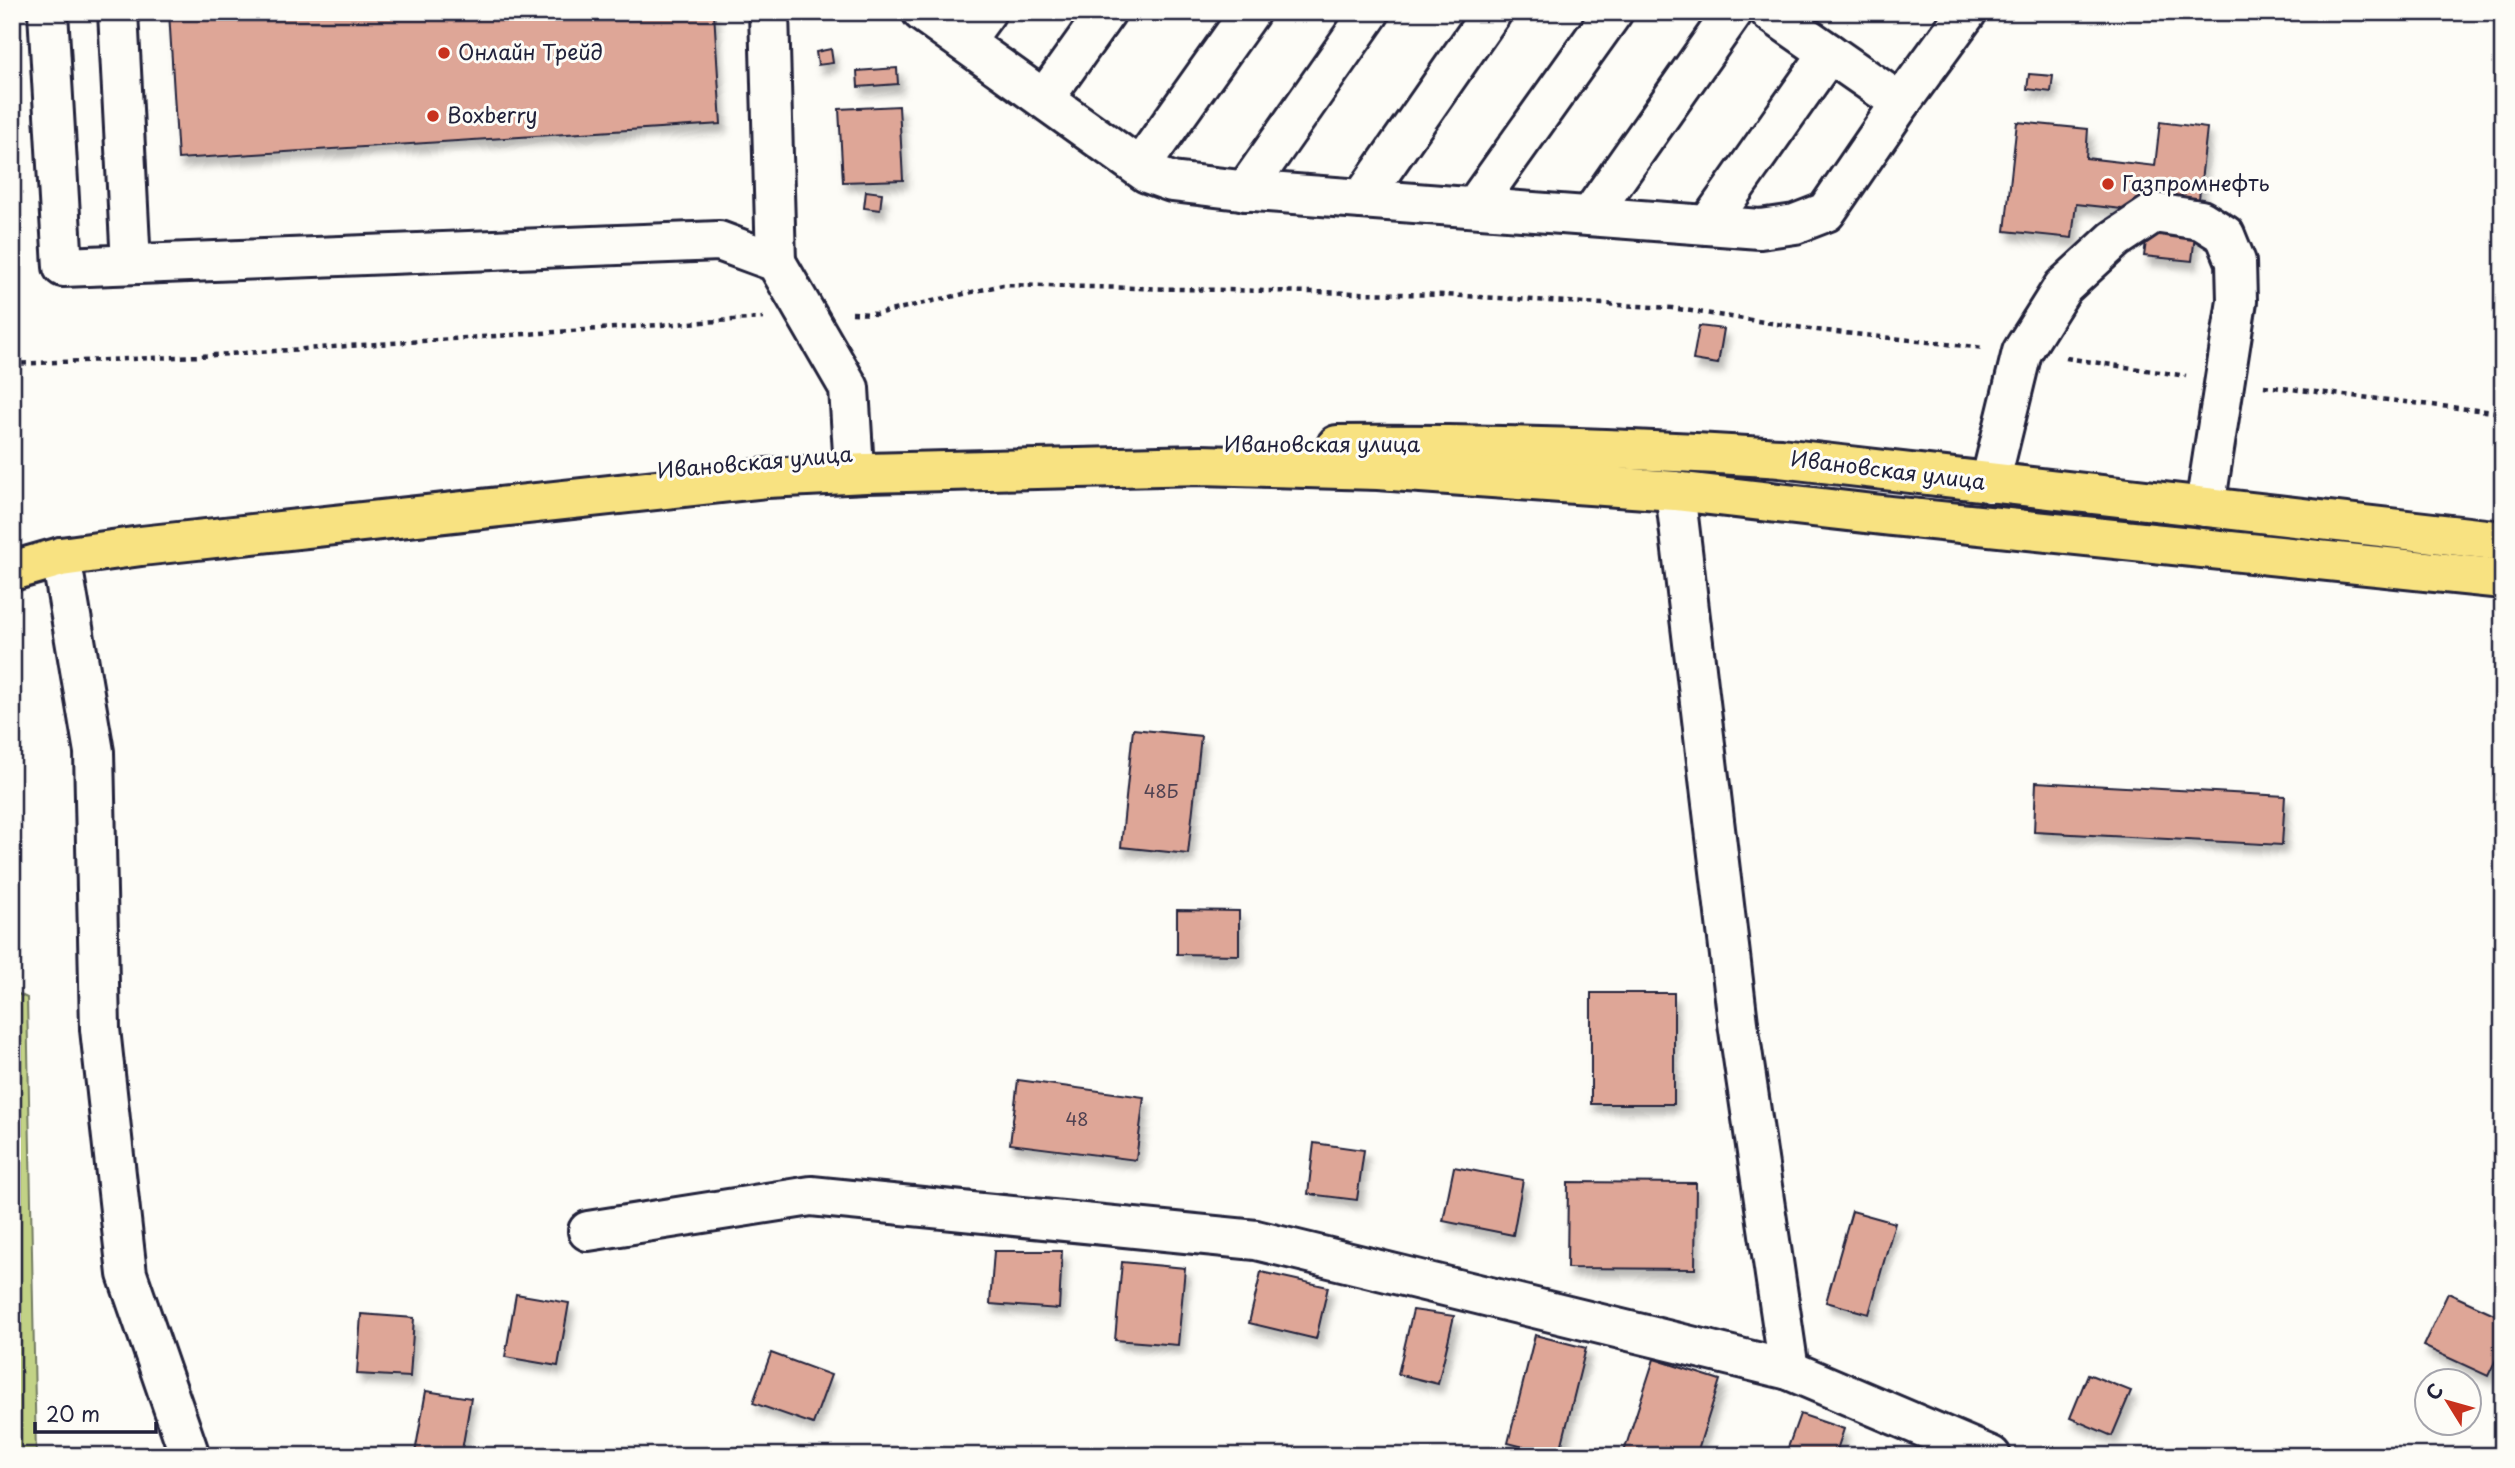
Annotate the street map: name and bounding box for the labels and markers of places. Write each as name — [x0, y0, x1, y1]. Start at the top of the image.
place label: Онлайн Трейд — [458, 35, 603, 67]
marker: Онлайн Трейд — [436, 45, 452, 61]
place label: Boxberry — [447, 98, 538, 130]
marker: Boxberry — [425, 108, 441, 124]
place label: Газпромнефть — [2122, 166, 2270, 198]
marker: Газпромнефть — [2100, 176, 2116, 192]

